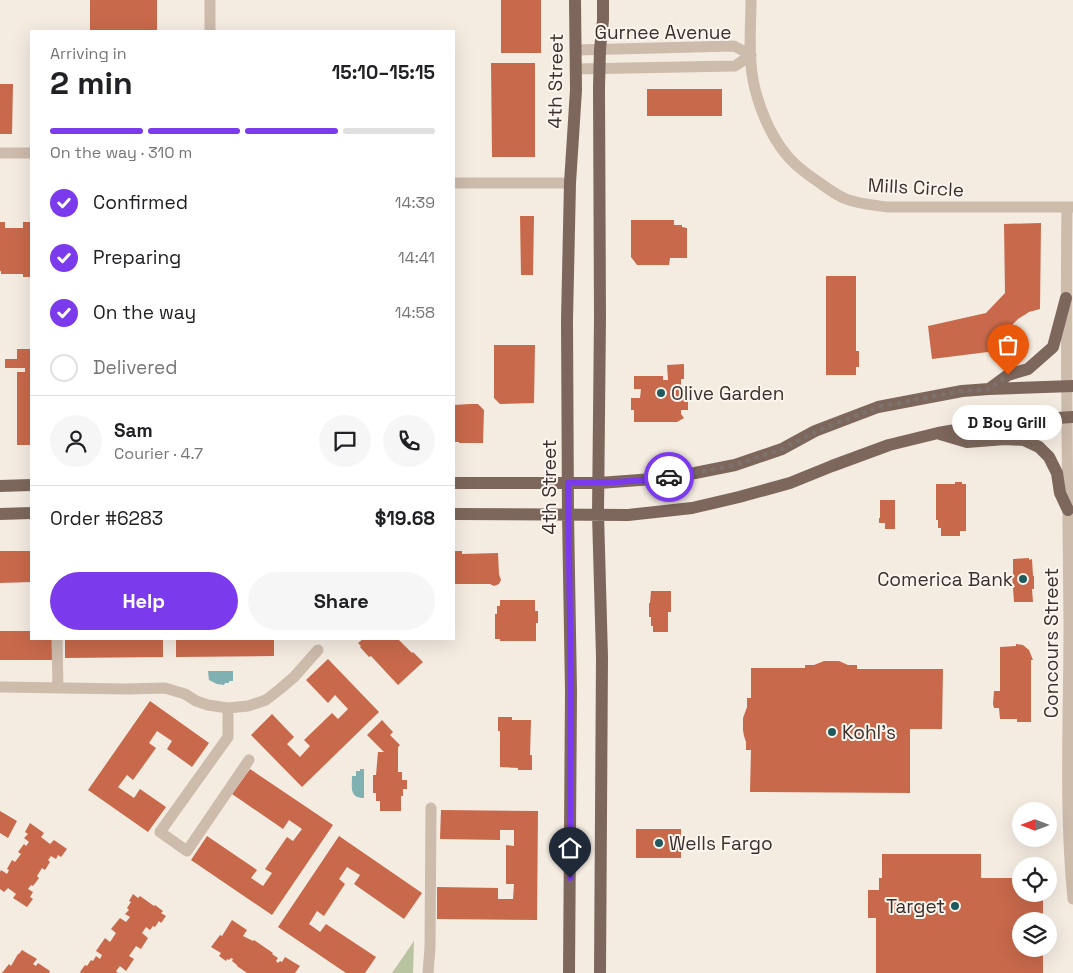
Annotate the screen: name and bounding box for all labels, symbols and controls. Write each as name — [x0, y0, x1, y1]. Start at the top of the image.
street label: Gurnee Avenue — [594, 20, 732, 45]
street label: 4th Street — [542, 33, 569, 129]
text: Arriving in — [50, 43, 127, 64]
text: 15:10–15:15 — [332, 60, 435, 85]
text: 2 min — [50, 63, 133, 103]
text: On the way · 310 m — [50, 142, 192, 163]
street label: Mills Circle — [867, 172, 965, 203]
icon: check — [50, 189, 78, 217]
text: Confirmed — [93, 190, 188, 215]
text: 14:39 — [395, 192, 435, 213]
icon: check — [50, 244, 78, 272]
text: Preparing — [93, 245, 181, 270]
text: 14:41 — [398, 247, 435, 268]
icon: check — [50, 299, 78, 327]
text: On the way — [93, 300, 196, 325]
text: 14:58 — [395, 302, 435, 323]
pin — [987, 324, 1029, 375]
icon: bag — [994, 331, 1022, 359]
text: Delivered — [93, 355, 178, 380]
place label: Olive Garden — [671, 381, 784, 406]
marker: Olive Garden — [655, 387, 667, 399]
callout: D Boy Grill — [953, 405, 1063, 440]
text: D Boy Grill — [968, 412, 1046, 433]
button: person — [50, 415, 102, 467]
button: chat — [319, 415, 371, 467]
button: phone — [383, 415, 435, 467]
text: Sam — [114, 418, 153, 443]
street label: 4th Street — [537, 439, 562, 535]
text: Courier · 4.7 — [114, 443, 203, 464]
courier — [644, 452, 694, 502]
icon: car — [655, 463, 683, 491]
text: Order #6283 — [50, 506, 163, 531]
text: $19.68 — [375, 506, 435, 531]
place label: Comerica Bank — [877, 567, 1013, 592]
street label: Concours Street — [1039, 568, 1064, 718]
button: Help — [50, 572, 238, 630]
button: Share — [248, 572, 435, 630]
marker: Comerica Bank — [1017, 573, 1029, 585]
place label: Kohl's — [842, 720, 896, 745]
marker: Kohl's — [826, 726, 838, 738]
north arrow — [1012, 802, 1058, 848]
map controls — [1012, 802, 1057, 957]
pin — [549, 827, 591, 878]
place label: Wells Fargo — [669, 831, 773, 856]
icon: home — [556, 834, 584, 862]
marker: Wells Fargo — [653, 837, 665, 849]
button: locate — [1012, 857, 1057, 902]
place label: Target — [886, 894, 945, 919]
marker: Target — [949, 900, 961, 912]
button: layers — [1012, 912, 1057, 957]

